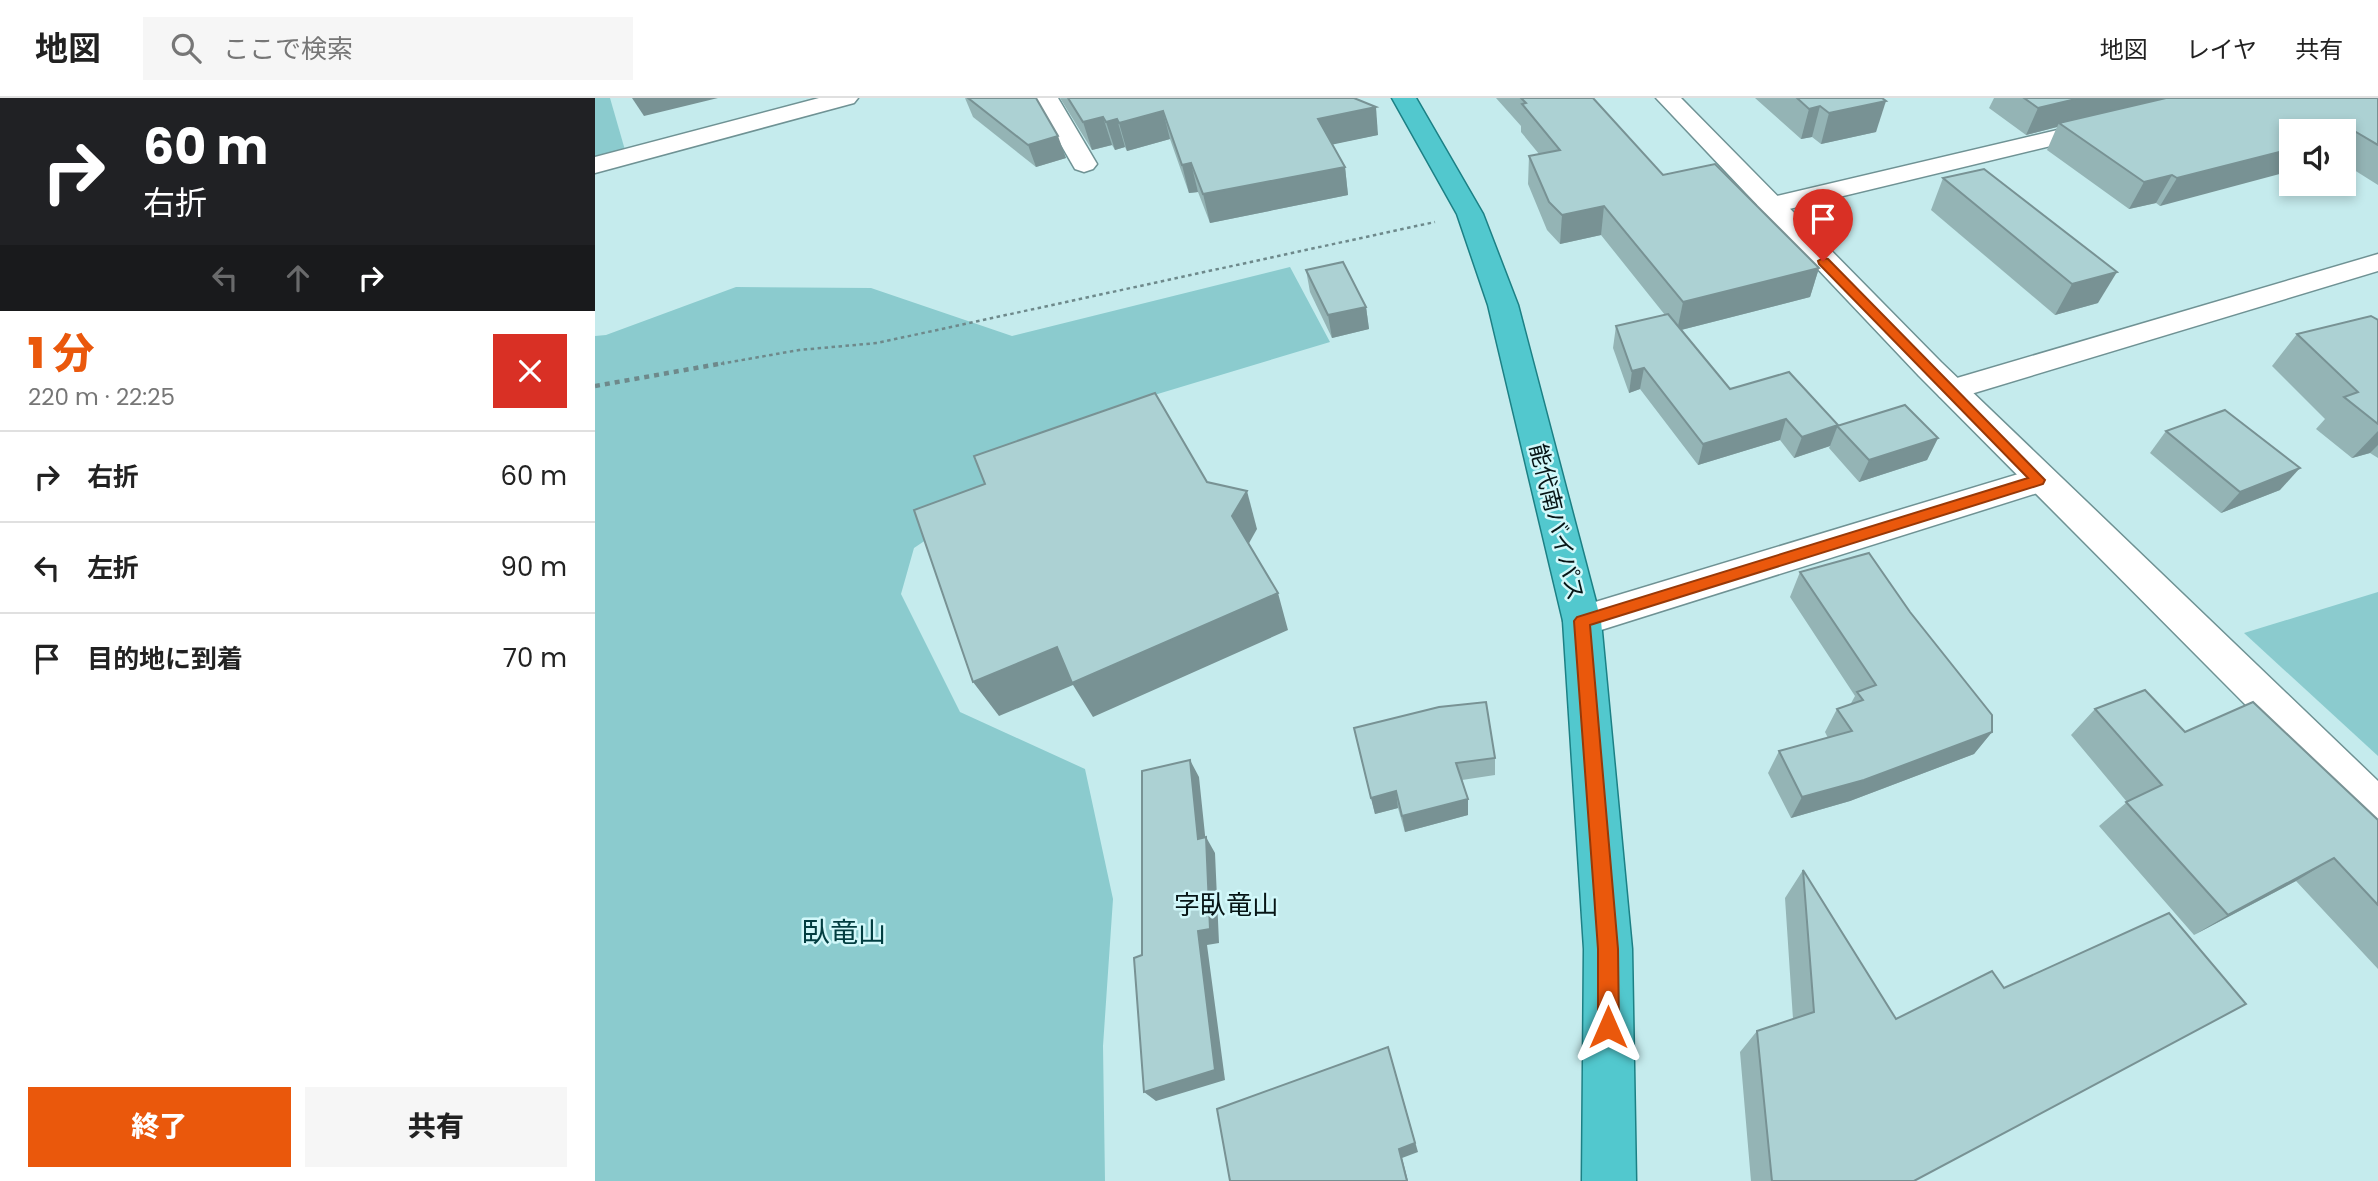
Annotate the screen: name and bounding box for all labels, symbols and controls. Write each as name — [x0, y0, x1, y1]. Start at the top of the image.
search box — [143, 17, 633, 80]
text: 地図 — [35, 25, 101, 72]
icon: search — [167, 29, 205, 67]
text: ここで検索 — [223, 31, 353, 67]
text: 地図 — [2100, 33, 2148, 66]
text: レイヤ — [2186, 33, 2257, 66]
text: 共有 — [2295, 33, 2343, 66]
text: 60 m — [143, 113, 268, 181]
map controls — [2279, 119, 2356, 196]
button: sound — [2279, 119, 2356, 196]
icon: right — [28, 126, 119, 217]
text: 右折 — [143, 180, 207, 225]
pin — [1793, 189, 1853, 261]
icon: arrive — [1804, 200, 1842, 238]
icon: left — [206, 259, 244, 297]
icon: ahead — [279, 259, 317, 297]
icon: right — [352, 259, 390, 297]
text: 1 分 — [28, 324, 94, 383]
button: close — [493, 334, 567, 408]
text: 220 m · 22:25 — [28, 381, 175, 413]
street label: 能代南バイパス — [1522, 440, 1592, 604]
icon: right — [28, 458, 66, 496]
text: 60 m — [500, 458, 567, 494]
text: 右折 — [87, 459, 139, 495]
icon: left — [28, 549, 66, 587]
text: 90 m — [501, 549, 567, 585]
text: 左折 — [87, 550, 139, 586]
icon: arrive — [28, 640, 66, 678]
text: 70 m — [503, 640, 567, 676]
text: 目的地に到着 — [87, 641, 243, 677]
district label: 字臥竜山 — [1174, 887, 1278, 923]
park label: 臥竜山 — [802, 913, 886, 952]
position arrow — [1571, 990, 1645, 1064]
button: 終了 — [28, 1087, 291, 1167]
button: 共有 — [305, 1087, 567, 1167]

